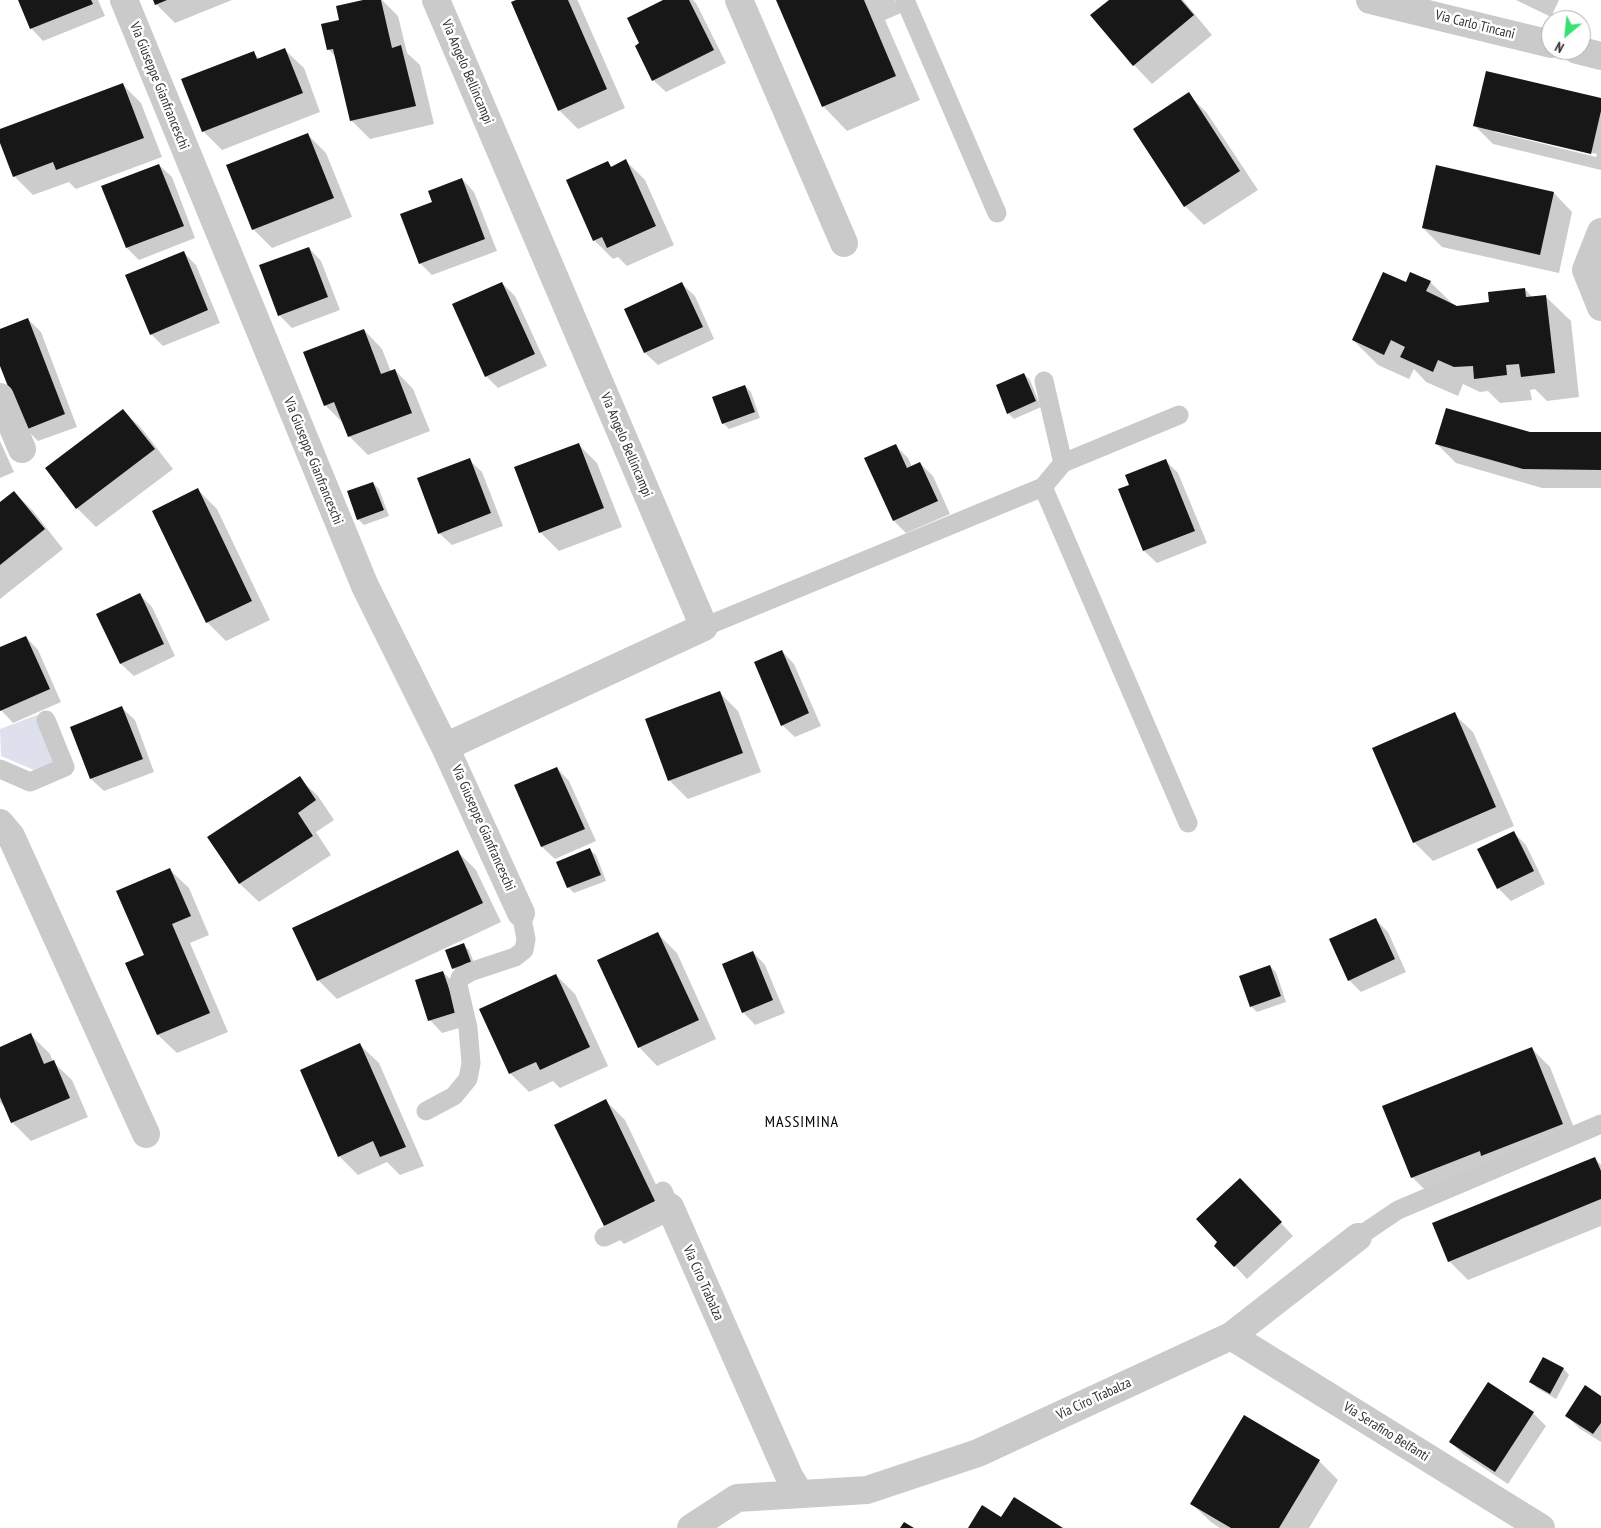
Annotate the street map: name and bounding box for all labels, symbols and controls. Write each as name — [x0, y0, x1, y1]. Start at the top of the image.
street label: Via Carlo Tincani — [1434, 7, 1516, 43]
north arrow — [1541, 10, 1591, 60]
street label: Via Angelo Bellincampi — [437, 17, 497, 127]
street label: Via Giuseppe Gianfranceschi — [126, 20, 192, 152]
text: N — [1552, 38, 1567, 57]
street label: Via Angelo Bellincampi — [596, 390, 656, 500]
street label: Via Giuseppe Gianfranceschi — [280, 395, 346, 527]
street label: Via Giuseppe Gianfranceschi — [448, 763, 518, 893]
district label: MASSIMINA — [764, 1112, 840, 1132]
street label: Via Ciro Trabalza — [679, 1243, 727, 1323]
street label: Via Ciro Trabalza — [1054, 1374, 1134, 1424]
street label: Via Serafino Belfanti — [1340, 1399, 1432, 1465]

